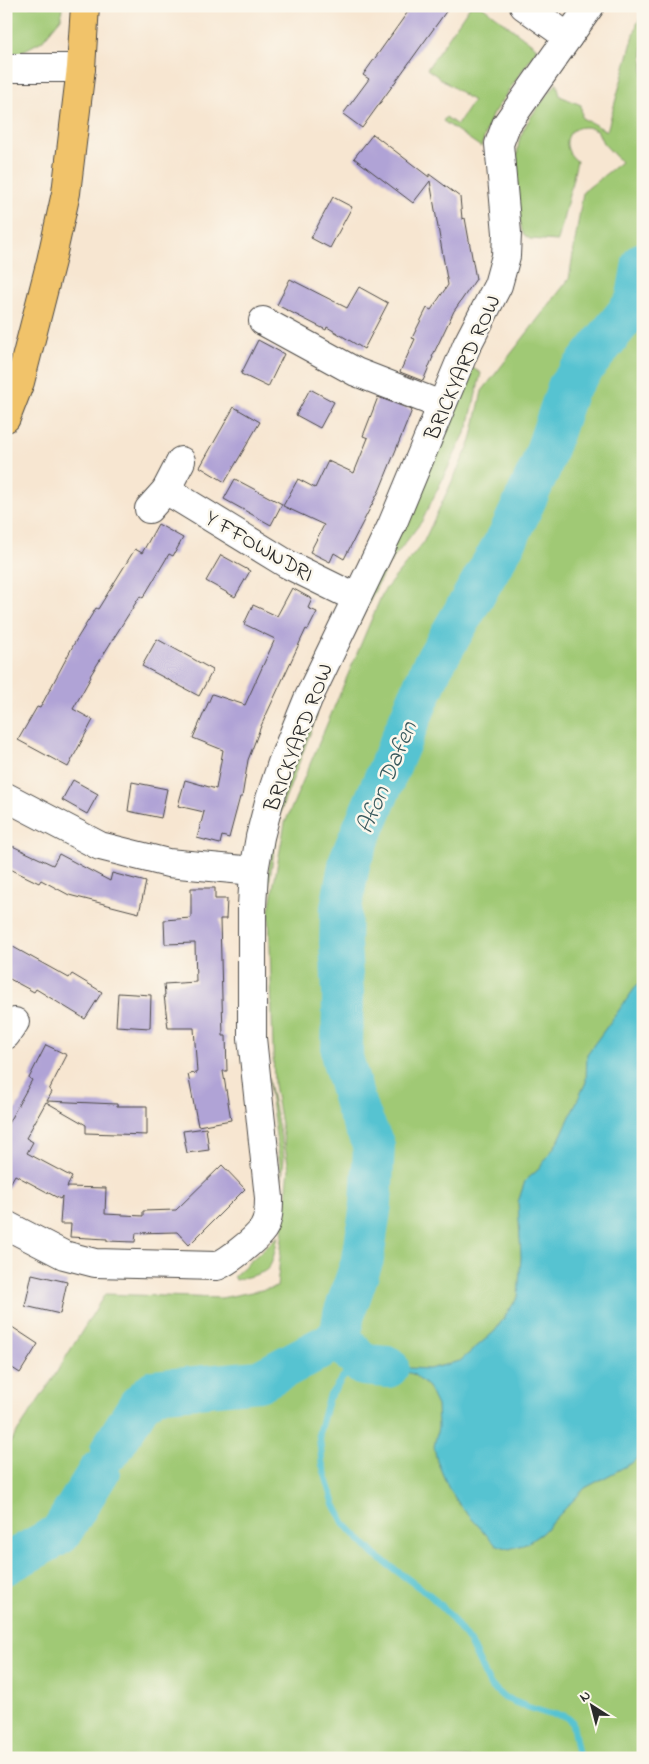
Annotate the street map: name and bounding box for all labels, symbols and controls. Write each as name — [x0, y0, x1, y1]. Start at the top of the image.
street label: BRICKYARD ROW — [417, 290, 510, 447]
street label: Y FFOWNDRI — [198, 504, 319, 592]
street label: BRICKYARD ROW — [257, 659, 343, 818]
water label: Afon Dafen — [349, 715, 428, 840]
north arrow — [566, 1682, 616, 1732]
text: N — [575, 1685, 595, 1708]

